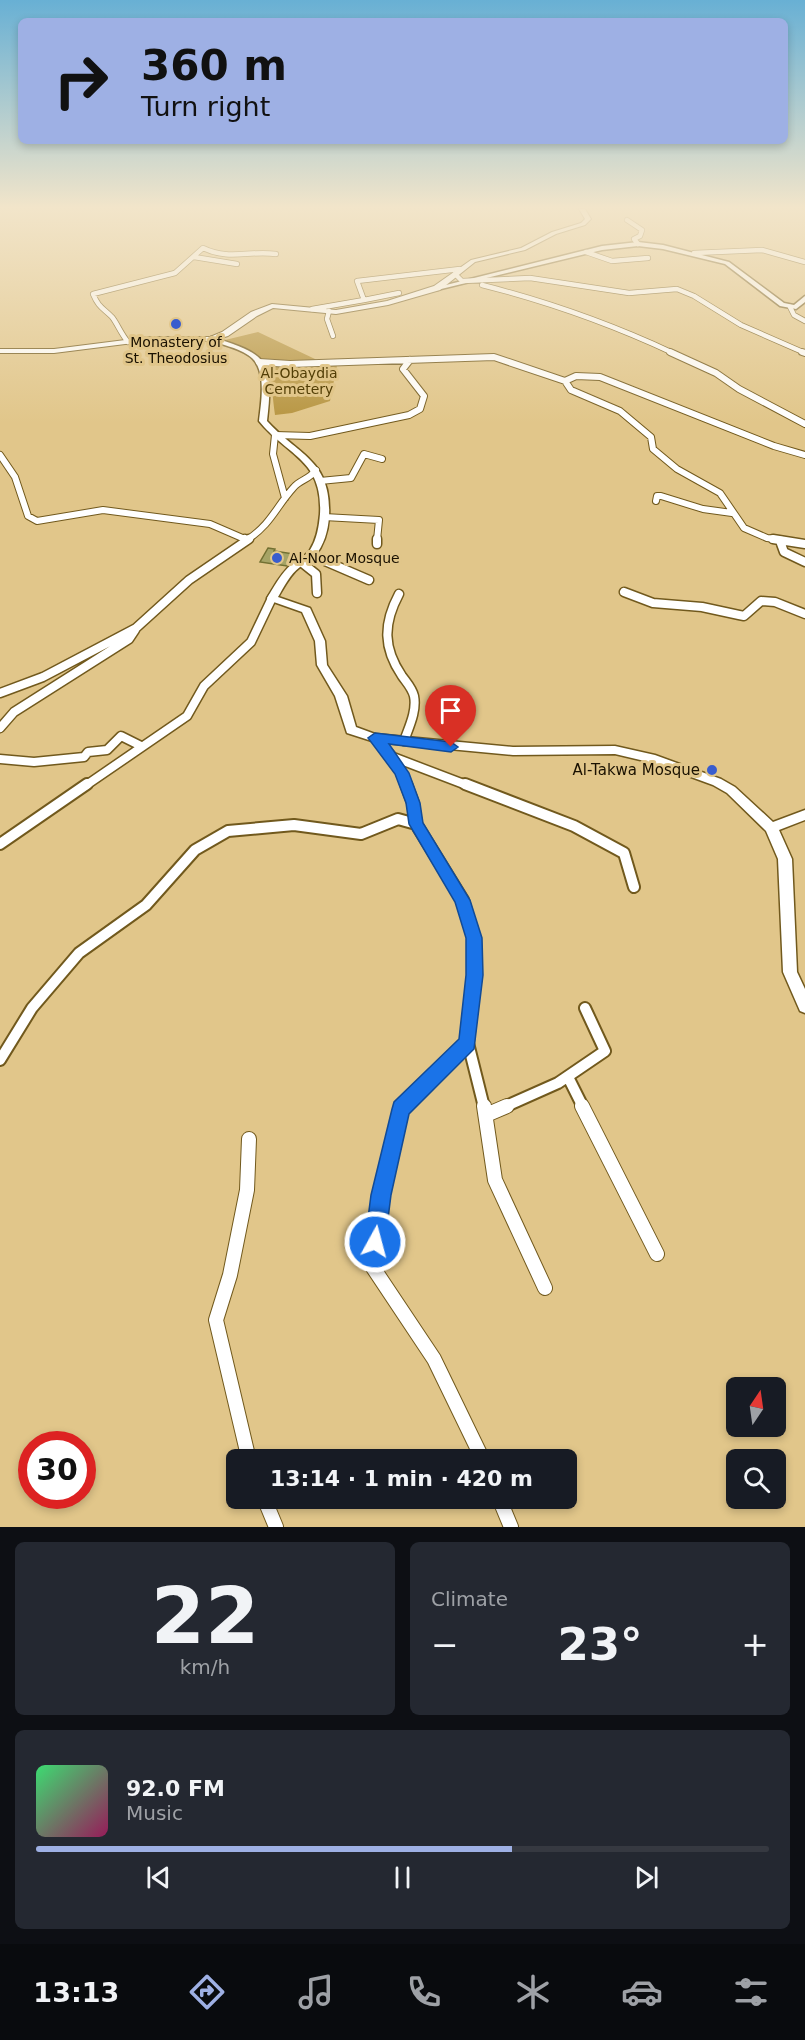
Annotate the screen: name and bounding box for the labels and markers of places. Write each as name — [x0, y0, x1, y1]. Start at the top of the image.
marker: Monastery of St. Theodosius — [169, 317, 183, 331]
place label: Monastery of St. Theodosius — [125, 334, 227, 366]
place label: Al-Noor Mosque — [289, 550, 400, 566]
marker: Al-Noor Mosque — [270, 551, 284, 565]
pin — [425, 685, 476, 747]
place label: Al-Takwa Mosque — [573, 761, 700, 779]
marker: Al-Takwa Mosque — [705, 763, 719, 777]

